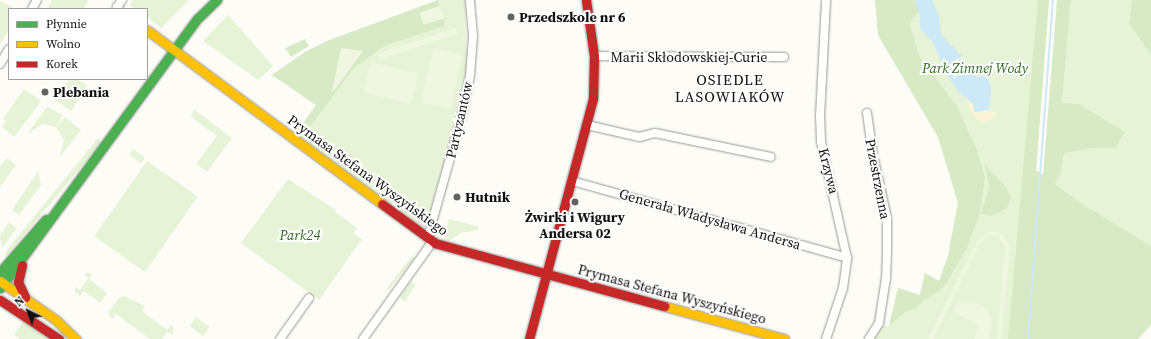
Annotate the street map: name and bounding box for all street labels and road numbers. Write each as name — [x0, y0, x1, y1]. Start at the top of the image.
street label: Marii Skłodowskiej-Curie — [610, 49, 768, 65]
street label: Partyzantów — [442, 80, 476, 160]
street label: Prymasa Stefana Wyszyńskiego — [284, 111, 452, 239]
street label: Przestrzenna — [862, 137, 894, 221]
street label: Krzywa — [815, 146, 843, 196]
street label: Generała Władysława Andersa — [617, 185, 803, 253]
street label: Prymasa Stefana Wyszyńskiego — [576, 261, 768, 327]

